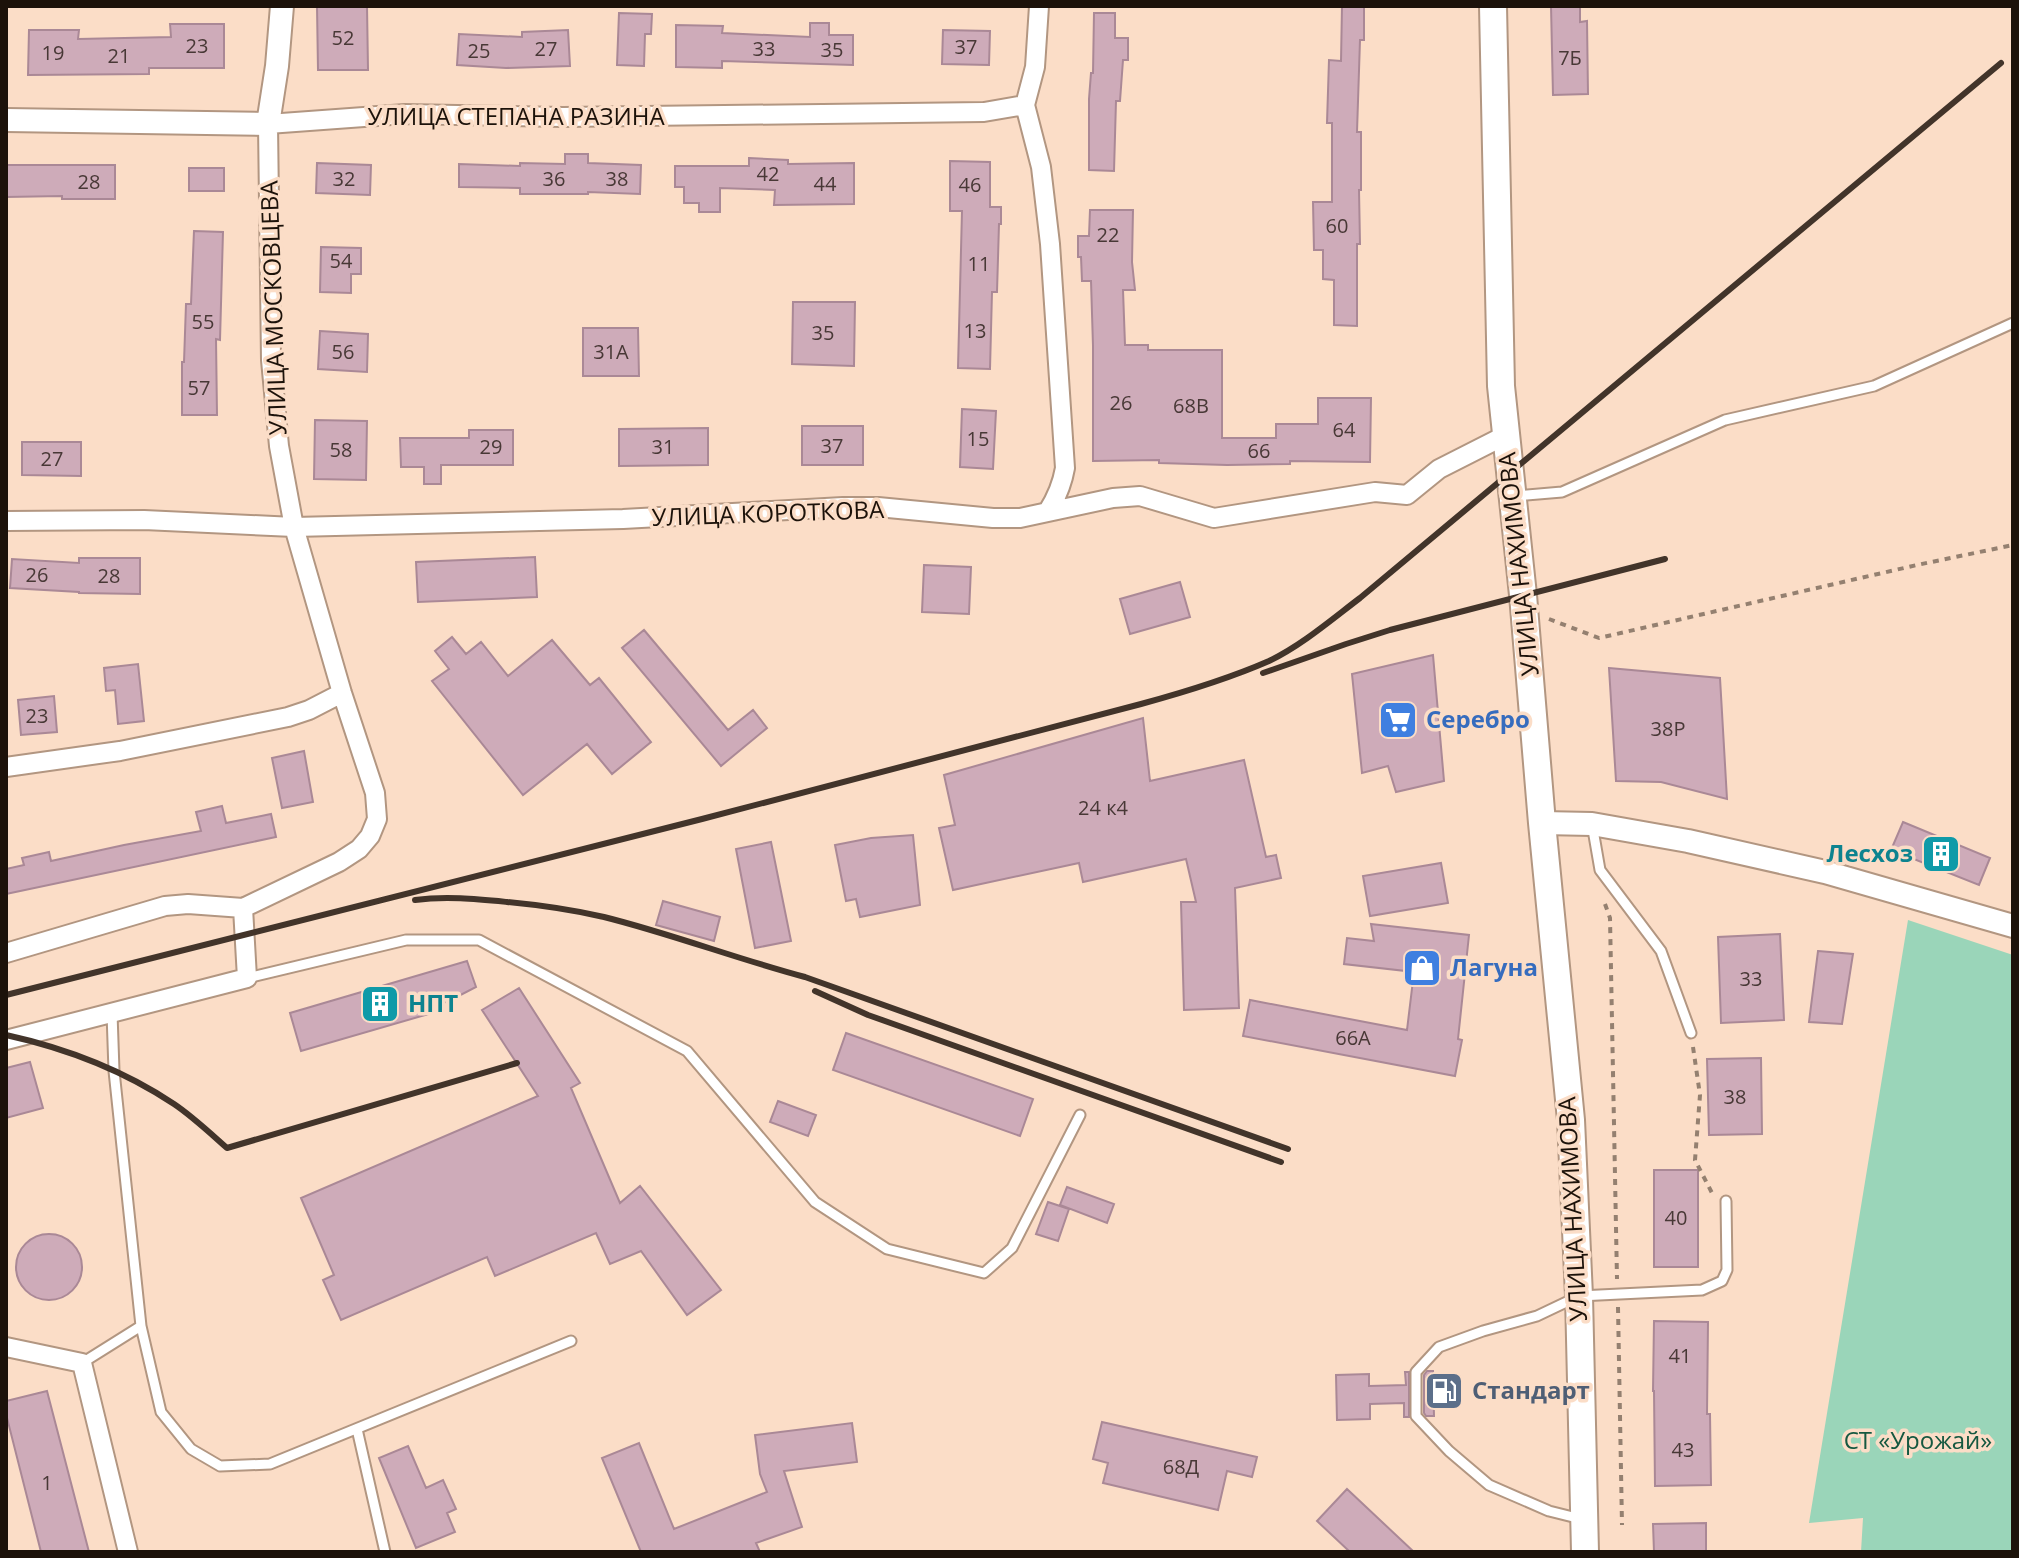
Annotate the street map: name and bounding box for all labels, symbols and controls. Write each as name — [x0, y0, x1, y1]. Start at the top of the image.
house number: 52 — [332, 24, 354, 51]
house number: 23 — [186, 32, 208, 59]
house number: 37 — [955, 33, 977, 60]
house number: 27 — [535, 35, 557, 62]
house number: 33 — [753, 35, 775, 62]
house number: 35 — [821, 36, 843, 63]
house number: 25 — [468, 37, 490, 64]
house number: 19 — [42, 39, 64, 66]
house number: 21 — [108, 42, 130, 69]
house number: 7Б — [1558, 44, 1582, 71]
street label: УЛИЦА СТЕПАНА РАЗИНА — [367, 99, 665, 132]
house number: 42 — [757, 160, 779, 187]
house number: 32 — [333, 165, 355, 192]
house number: 36 — [543, 165, 565, 192]
house number: 38 — [606, 165, 628, 192]
house number: 28 — [78, 168, 100, 195]
house number: 44 — [814, 170, 837, 197]
house number: 46 — [959, 171, 981, 198]
street label: УЛИЦА МОСКОВЦЕВА — [252, 179, 293, 436]
house number: 60 — [1326, 212, 1348, 239]
house number: 22 — [1097, 221, 1119, 248]
house number: 54 — [330, 247, 353, 274]
house number: 11 — [968, 250, 990, 277]
house number: 55 — [192, 308, 214, 335]
house number: 13 — [964, 317, 986, 344]
house number: 35 — [812, 319, 834, 346]
house number: 56 — [332, 338, 354, 365]
house number: 31А — [593, 338, 629, 365]
house number: 57 — [188, 374, 210, 401]
house number: 26 — [1110, 389, 1132, 416]
house number: 68В — [1173, 392, 1209, 419]
house number: 64 — [1333, 416, 1356, 443]
house number: 15 — [967, 425, 989, 452]
house number: 37 — [821, 432, 843, 459]
house number: 29 — [480, 433, 502, 460]
house number: 31 — [652, 433, 674, 460]
house number: 58 — [330, 436, 352, 463]
house number: 66 — [1248, 437, 1270, 464]
house number: 27 — [41, 445, 63, 472]
street label: УЛИЦА НАХИМОВА — [1489, 450, 1546, 678]
street label: УЛИЦА КОРОТКОВА — [651, 492, 886, 533]
house number: 26 — [26, 561, 48, 588]
house number: 28 — [98, 562, 120, 589]
supermarket icon: Серебро — [1377, 699, 1419, 741]
house number: 23 — [26, 702, 48, 729]
place label: Серебро — [1426, 702, 1530, 735]
house number: 38Р — [1651, 715, 1685, 742]
house number: 24 к4 — [1078, 794, 1128, 821]
building icon: Лесхоз — [1920, 833, 1962, 875]
place label: Лесхоз — [1827, 836, 1913, 869]
shop icon: Лагуна — [1401, 947, 1443, 989]
place label: Лагуна — [1450, 950, 1538, 983]
house number: 33 — [1740, 965, 1762, 992]
building icon: НПТ — [359, 983, 401, 1025]
place label: НПТ — [408, 986, 458, 1019]
house number: 66А — [1335, 1024, 1371, 1051]
house number: 38 — [1724, 1083, 1746, 1110]
street label: УЛИЦА НАХИМОВА — [1549, 1095, 1594, 1322]
house number: 40 — [1665, 1204, 1687, 1231]
house number: 41 — [1669, 1342, 1691, 1369]
fuel station icon: Стандарт — [1423, 1370, 1465, 1412]
place label: Стандарт — [1472, 1373, 1590, 1406]
park label: СТ «Урожай» — [1844, 1423, 1992, 1456]
house number: 43 — [1672, 1436, 1694, 1463]
house number: 68Д — [1163, 1453, 1200, 1480]
house number: 1 — [41, 1469, 53, 1496]

